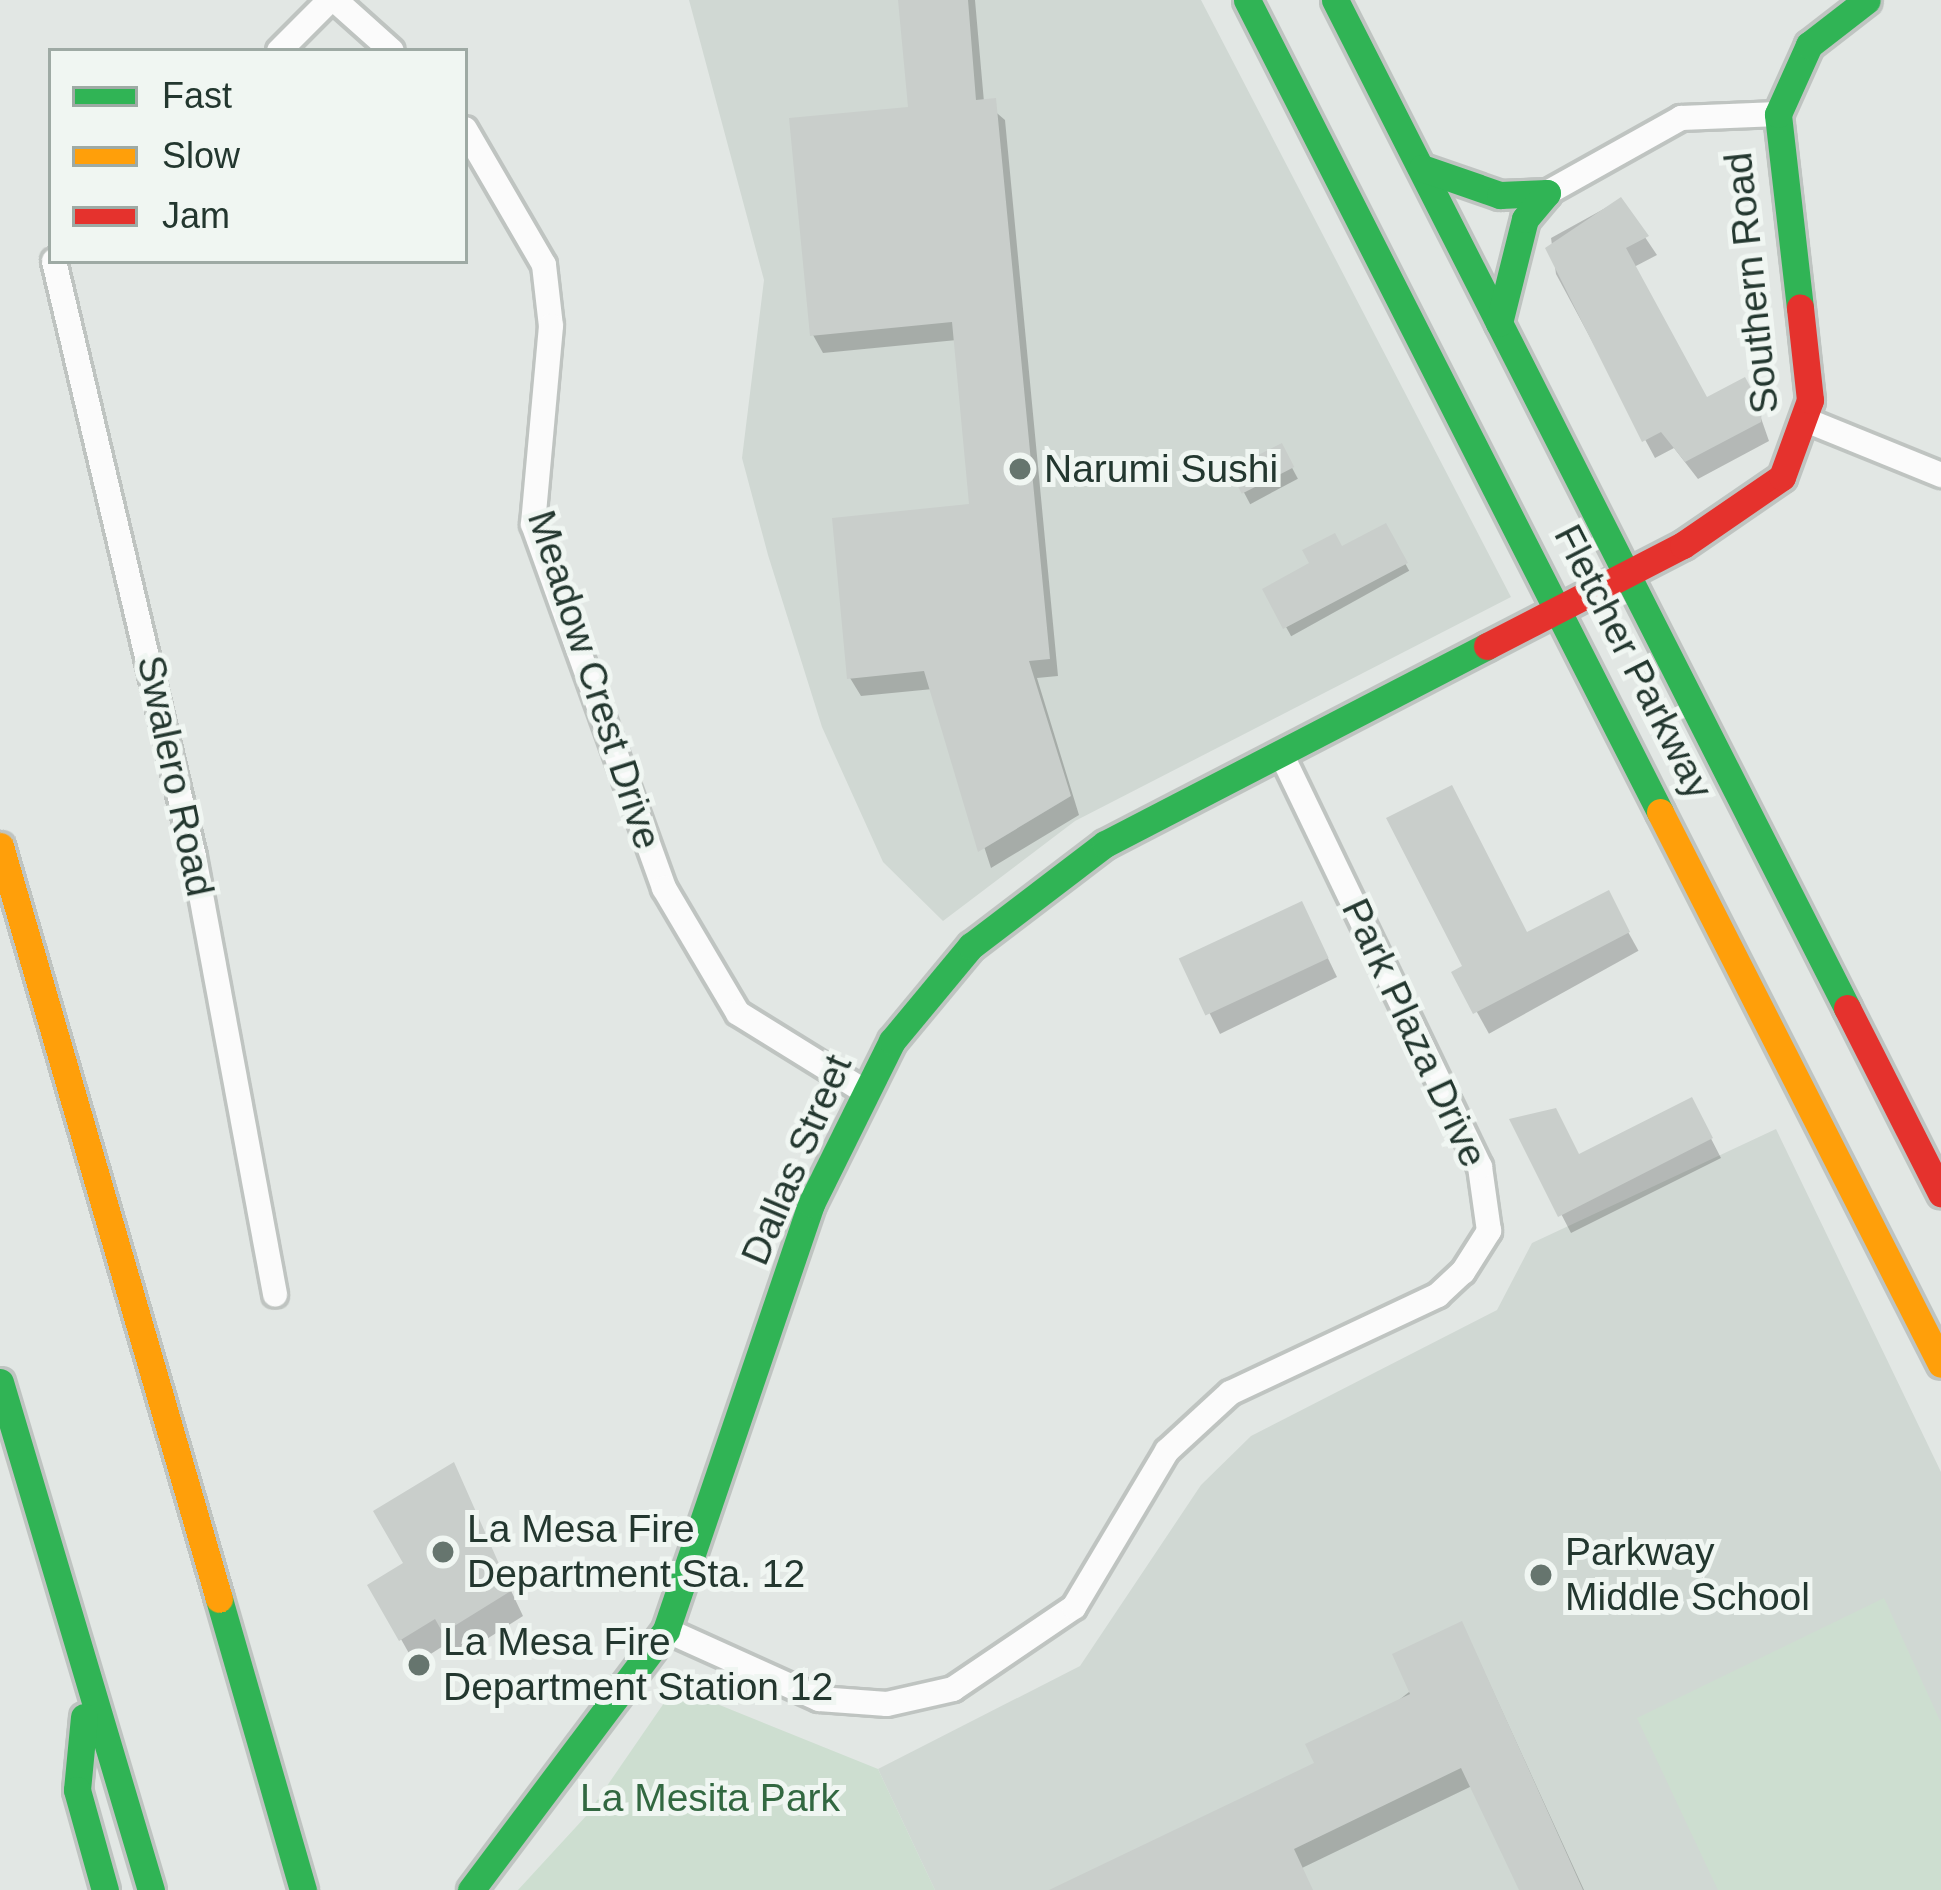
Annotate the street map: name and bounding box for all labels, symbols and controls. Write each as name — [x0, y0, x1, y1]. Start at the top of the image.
legend — [48, 48, 468, 264]
text: Fast — [162, 75, 232, 116]
text: Slow — [162, 135, 240, 176]
street label: Southern Road — [1715, 150, 1789, 416]
text: Jam — [162, 195, 230, 236]
place label: Narumi Sushi — [1044, 446, 1278, 492]
marker: Narumi Sushi — [1007, 456, 1033, 482]
street label: Meadow Crest Drive — [517, 505, 671, 855]
street label: Fletcher Parkway — [1544, 517, 1722, 807]
street label: Swalero Road — [127, 651, 223, 901]
street label: Park Plaza Drive — [1331, 892, 1497, 1174]
street label: Dallas Street — [732, 1048, 862, 1272]
place label: La Mesa Fire Department Sta. 12 — [467, 1507, 805, 1598]
place label: Parkway Middle School — [1565, 1530, 1810, 1621]
marker: La Mesa Fire Department Sta. 12 — [430, 1539, 456, 1565]
marker: Parkway Middle School — [1528, 1562, 1554, 1588]
place label: La Mesa Fire Department Station 12 — [443, 1620, 833, 1711]
marker: La Mesa Fire Department Station 12 — [406, 1652, 432, 1678]
park label: La Mesita Park — [580, 1775, 840, 1821]

